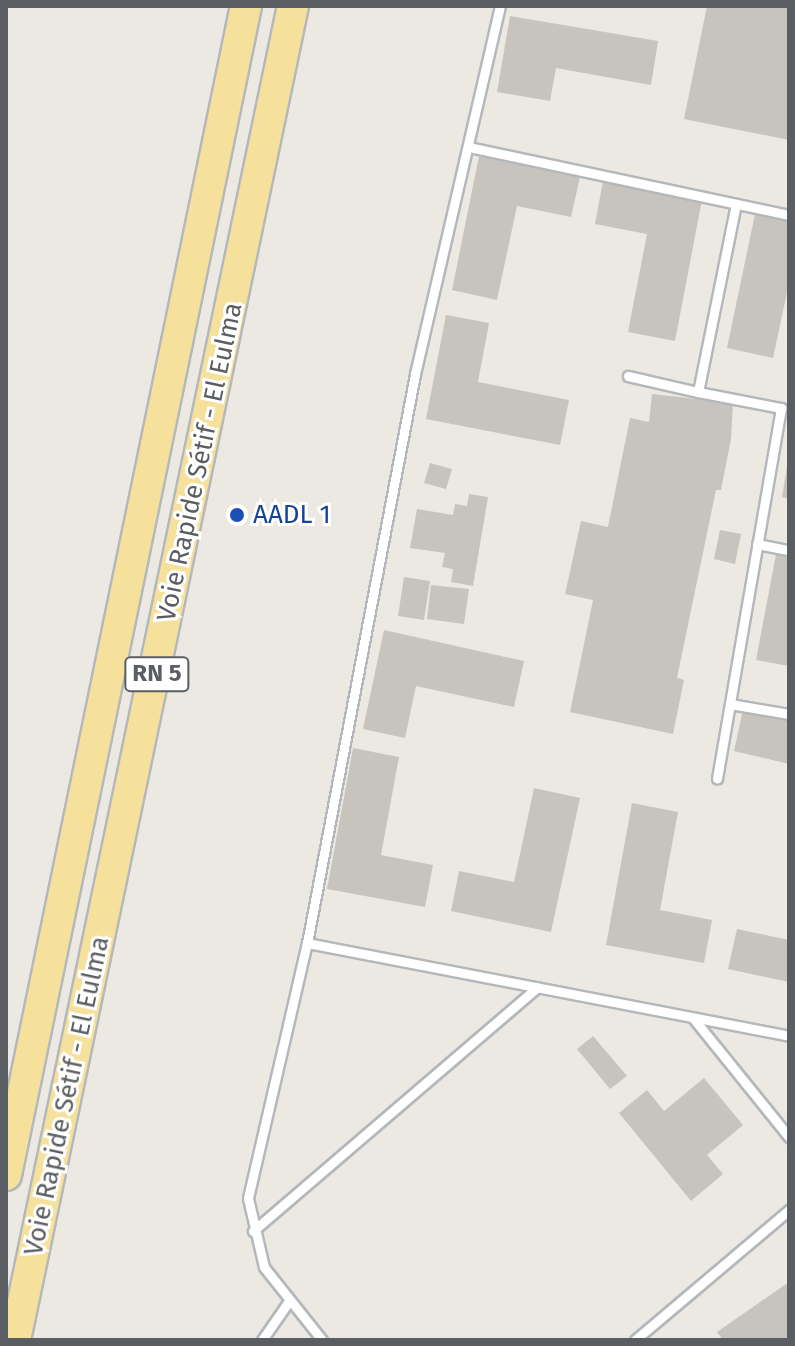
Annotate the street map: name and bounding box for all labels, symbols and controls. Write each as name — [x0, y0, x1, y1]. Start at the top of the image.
street label: Voie Rapide Sétif - El Eulma — [151, 300, 249, 624]
place label: AADL 1 — [253, 499, 331, 531]
marker: AADL 1 — [228, 506, 246, 524]
road number: RN 5 — [123, 654, 191, 694]
street label: Voie Rapide Sétif - El Eulma — [18, 934, 116, 1258]

